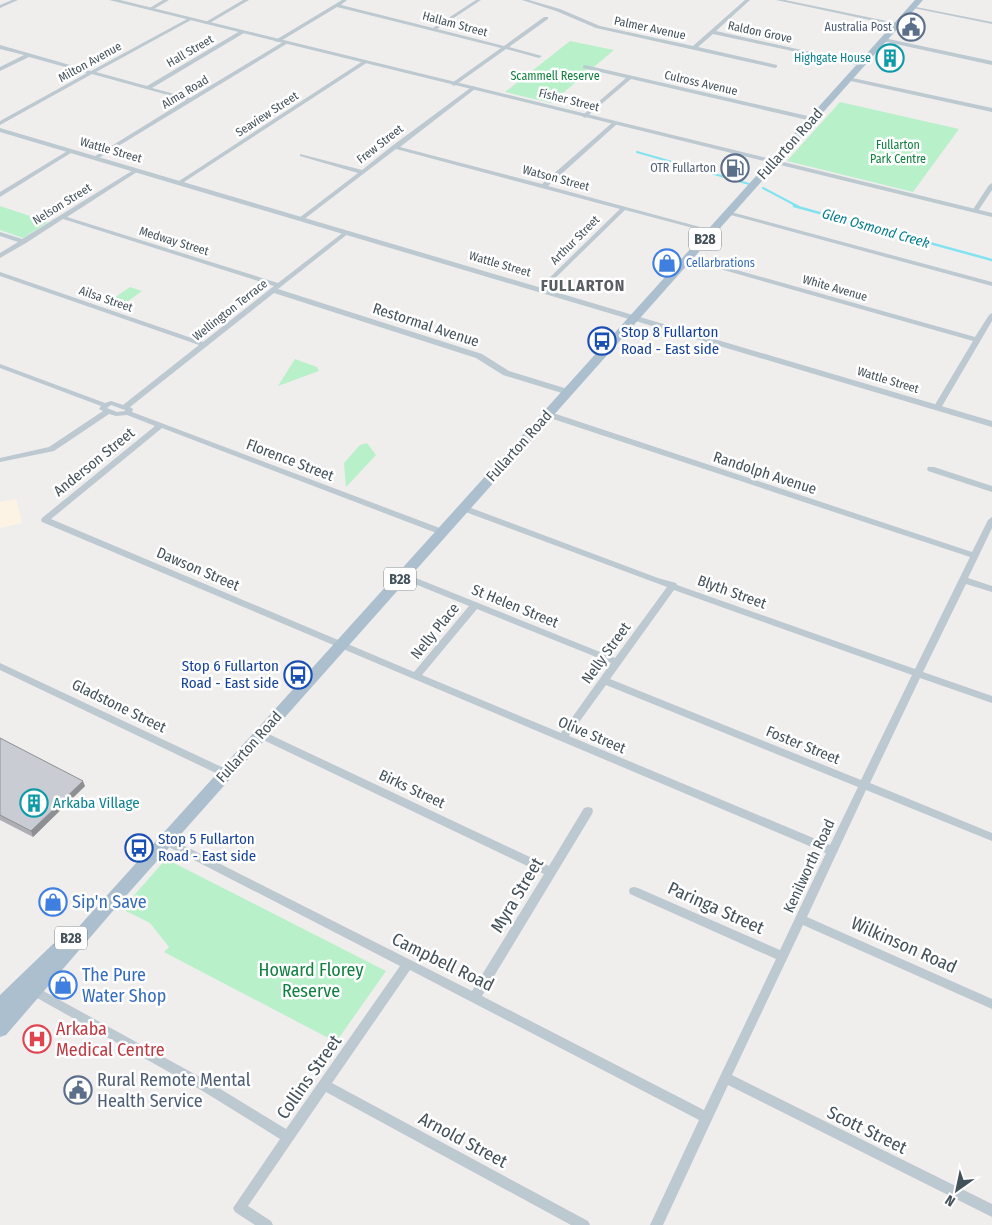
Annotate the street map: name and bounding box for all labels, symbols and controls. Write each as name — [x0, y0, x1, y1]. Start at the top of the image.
street label: Hallam Street — [421, 9, 489, 39]
public building icon: Australia Post — [896, 12, 926, 42]
street label: Palmer Avenue — [613, 14, 687, 42]
street label: Raldon Grove — [727, 18, 794, 46]
place label: Australia Post — [825, 20, 892, 34]
street label: Hall Street — [164, 32, 216, 70]
street label: Milton Avenue — [56, 39, 124, 85]
building icon: Highgate House — [875, 43, 905, 73]
place label: Highgate House — [794, 51, 871, 65]
street label: Culross Avenue — [663, 68, 739, 98]
park label: Scammell Reserve — [510, 69, 600, 83]
street label: Alma Road — [159, 73, 211, 111]
street label: Fisher Street — [537, 86, 601, 114]
street label: Seaview Street — [233, 88, 301, 139]
street label: Fullarton Road — [753, 105, 827, 183]
street label: Frew Street — [354, 122, 406, 166]
street label: Wattle Street — [78, 135, 144, 166]
park label: Fullarton Park Centre — [870, 138, 926, 166]
fuel station icon: OTR Fullarton — [720, 153, 750, 183]
place label: OTR Fullarton — [650, 161, 716, 175]
street label: Watson Street — [521, 162, 591, 194]
street label: Nelson Street — [30, 180, 94, 228]
water label: Glen Osmond Creek — [820, 205, 932, 252]
street label: Arthur Street — [548, 213, 602, 267]
street label: Medway Street — [138, 224, 211, 258]
road number: B28 — [689, 228, 721, 250]
shop icon: Cellarbrations — [652, 248, 682, 278]
street label: Wattle Street — [467, 249, 533, 280]
place label: Cellarbrations — [686, 256, 755, 270]
street label: White Avenue — [801, 272, 869, 304]
street label: Wellington Terrace — [190, 276, 270, 343]
district label: FULLARTON — [541, 276, 625, 295]
street label: Ailsa Street — [77, 283, 135, 315]
street label: Restormal Avenue — [370, 299, 482, 351]
place label: Stop 8 Fullarton Road - East side — [621, 323, 719, 358]
bus stop icon: Stop 8 Fullarton Road - East side — [587, 326, 617, 356]
street label: Wattle Street — [856, 364, 921, 396]
street label: Fullarton Road — [482, 407, 556, 485]
street label: Anderson Street — [50, 424, 138, 500]
street label: Florence Street — [244, 435, 336, 485]
street label: Randolph Avenue — [711, 448, 819, 498]
street label: Dawson Street — [154, 543, 242, 595]
road number: B28 — [384, 568, 416, 590]
street label: Blyth Street — [695, 571, 769, 613]
street label: St Helen Street — [469, 580, 561, 632]
street label: Nelly Place — [407, 599, 463, 663]
street label: Nelly Street — [578, 619, 634, 687]
place label: Stop 6 Fullarton Road - East side — [181, 657, 279, 692]
bus stop icon: Stop 6 Fullarton Road - East side — [283, 660, 313, 690]
street label: Gladstone Street — [69, 675, 169, 737]
street label: Fullarton Road — [212, 708, 286, 786]
street label: Olive Street — [556, 713, 629, 757]
street label: Foster Street — [763, 722, 843, 768]
street label: Birks Street — [376, 766, 448, 812]
building icon: Arkaba Village — [19, 788, 49, 818]
place label: Arkaba Village — [53, 794, 140, 812]
street label: Kenilworth Road — [779, 816, 839, 916]
place label: Stop 5 Fullarton Road - East side — [158, 830, 256, 865]
bus stop icon: Stop 5 Fullarton Road - East side — [124, 833, 154, 863]
street label: Myra Street — [486, 853, 548, 937]
street label: Paringa Street — [664, 877, 768, 939]
shop icon: Sip'n Save — [38, 887, 68, 917]
place label: Sip'n Save — [72, 891, 147, 913]
street label: Wilkinson Road — [848, 912, 960, 978]
road number: B28 — [55, 926, 87, 950]
street label: Campbell Road — [388, 928, 498, 996]
park label: Howard Florey Reserve — [259, 959, 363, 1002]
place label: The Pure Water Shop — [82, 964, 166, 1007]
shop icon: The Pure Water Shop — [48, 970, 78, 1000]
place label: Arkaba Medical Centre — [56, 1018, 165, 1061]
hospital icon: Arkaba Medical Centre — [22, 1024, 52, 1054]
street label: Collins Street — [272, 1030, 346, 1123]
place label: Rural Remote Mental Health Service — [97, 1069, 251, 1112]
public building icon: Rural Remote Mental Health Service — [63, 1075, 93, 1105]
street label: Scott Street — [824, 1101, 911, 1159]
street label: Arnold Street — [415, 1107, 511, 1173]
north arrow — [932, 1165, 982, 1215]
text: N — [942, 1191, 958, 1210]

